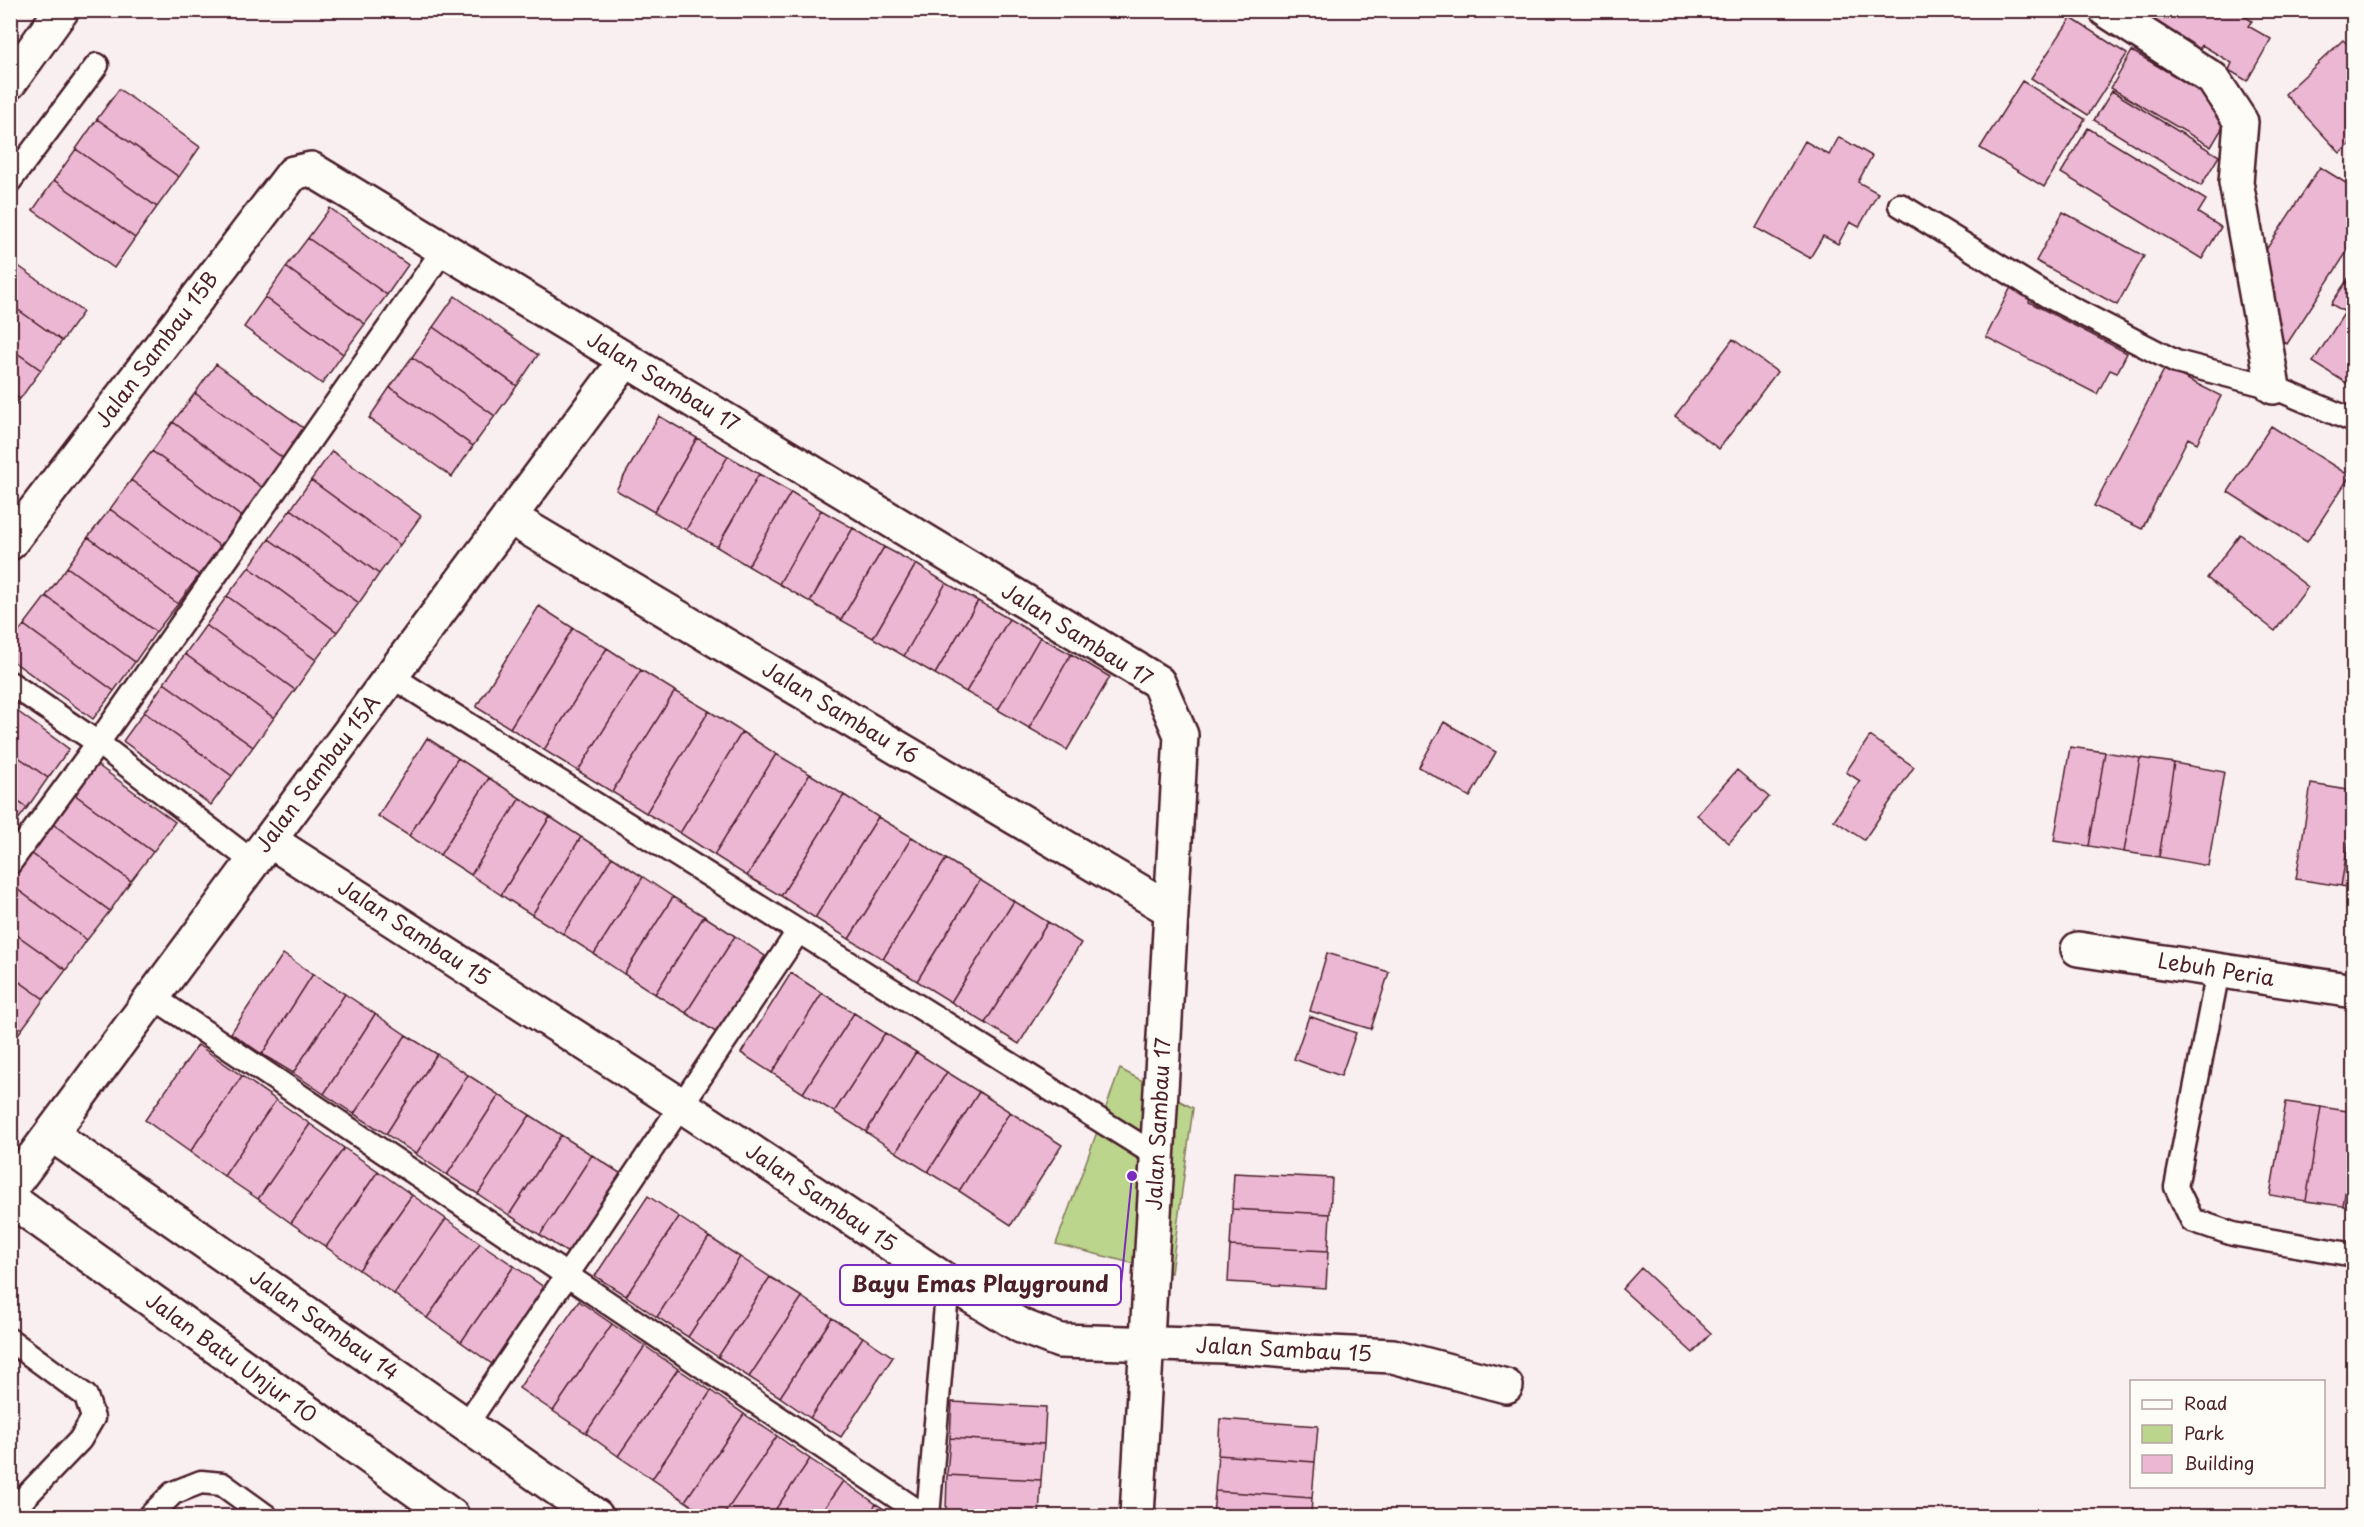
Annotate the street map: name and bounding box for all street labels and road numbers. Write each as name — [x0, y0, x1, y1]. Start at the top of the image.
street label: Jalan Sambau 15B — [86, 264, 225, 434]
street label: Jalan Sambau 17 — [582, 322, 746, 439]
street label: Jalan Sambau 17 — [996, 574, 1160, 693]
street label: Jalan Sambau 16 — [757, 652, 925, 771]
street label: Jalan Sambau 15A — [246, 687, 387, 859]
street label: Jalan Sambau 15 — [332, 870, 498, 993]
street label: Lebuh Peria — [2156, 943, 2278, 993]
street label: Jalan Sambau 17 — [1136, 1037, 1178, 1211]
street label: Jalan Sambau 15 — [740, 1134, 904, 1259]
street label: Jalan Sambau 14 — [244, 1260, 406, 1387]
street label: Jalan Batu Unjur 10 — [140, 1283, 324, 1430]
street label: Jalan Sambau 15 — [1195, 1327, 1373, 1369]

